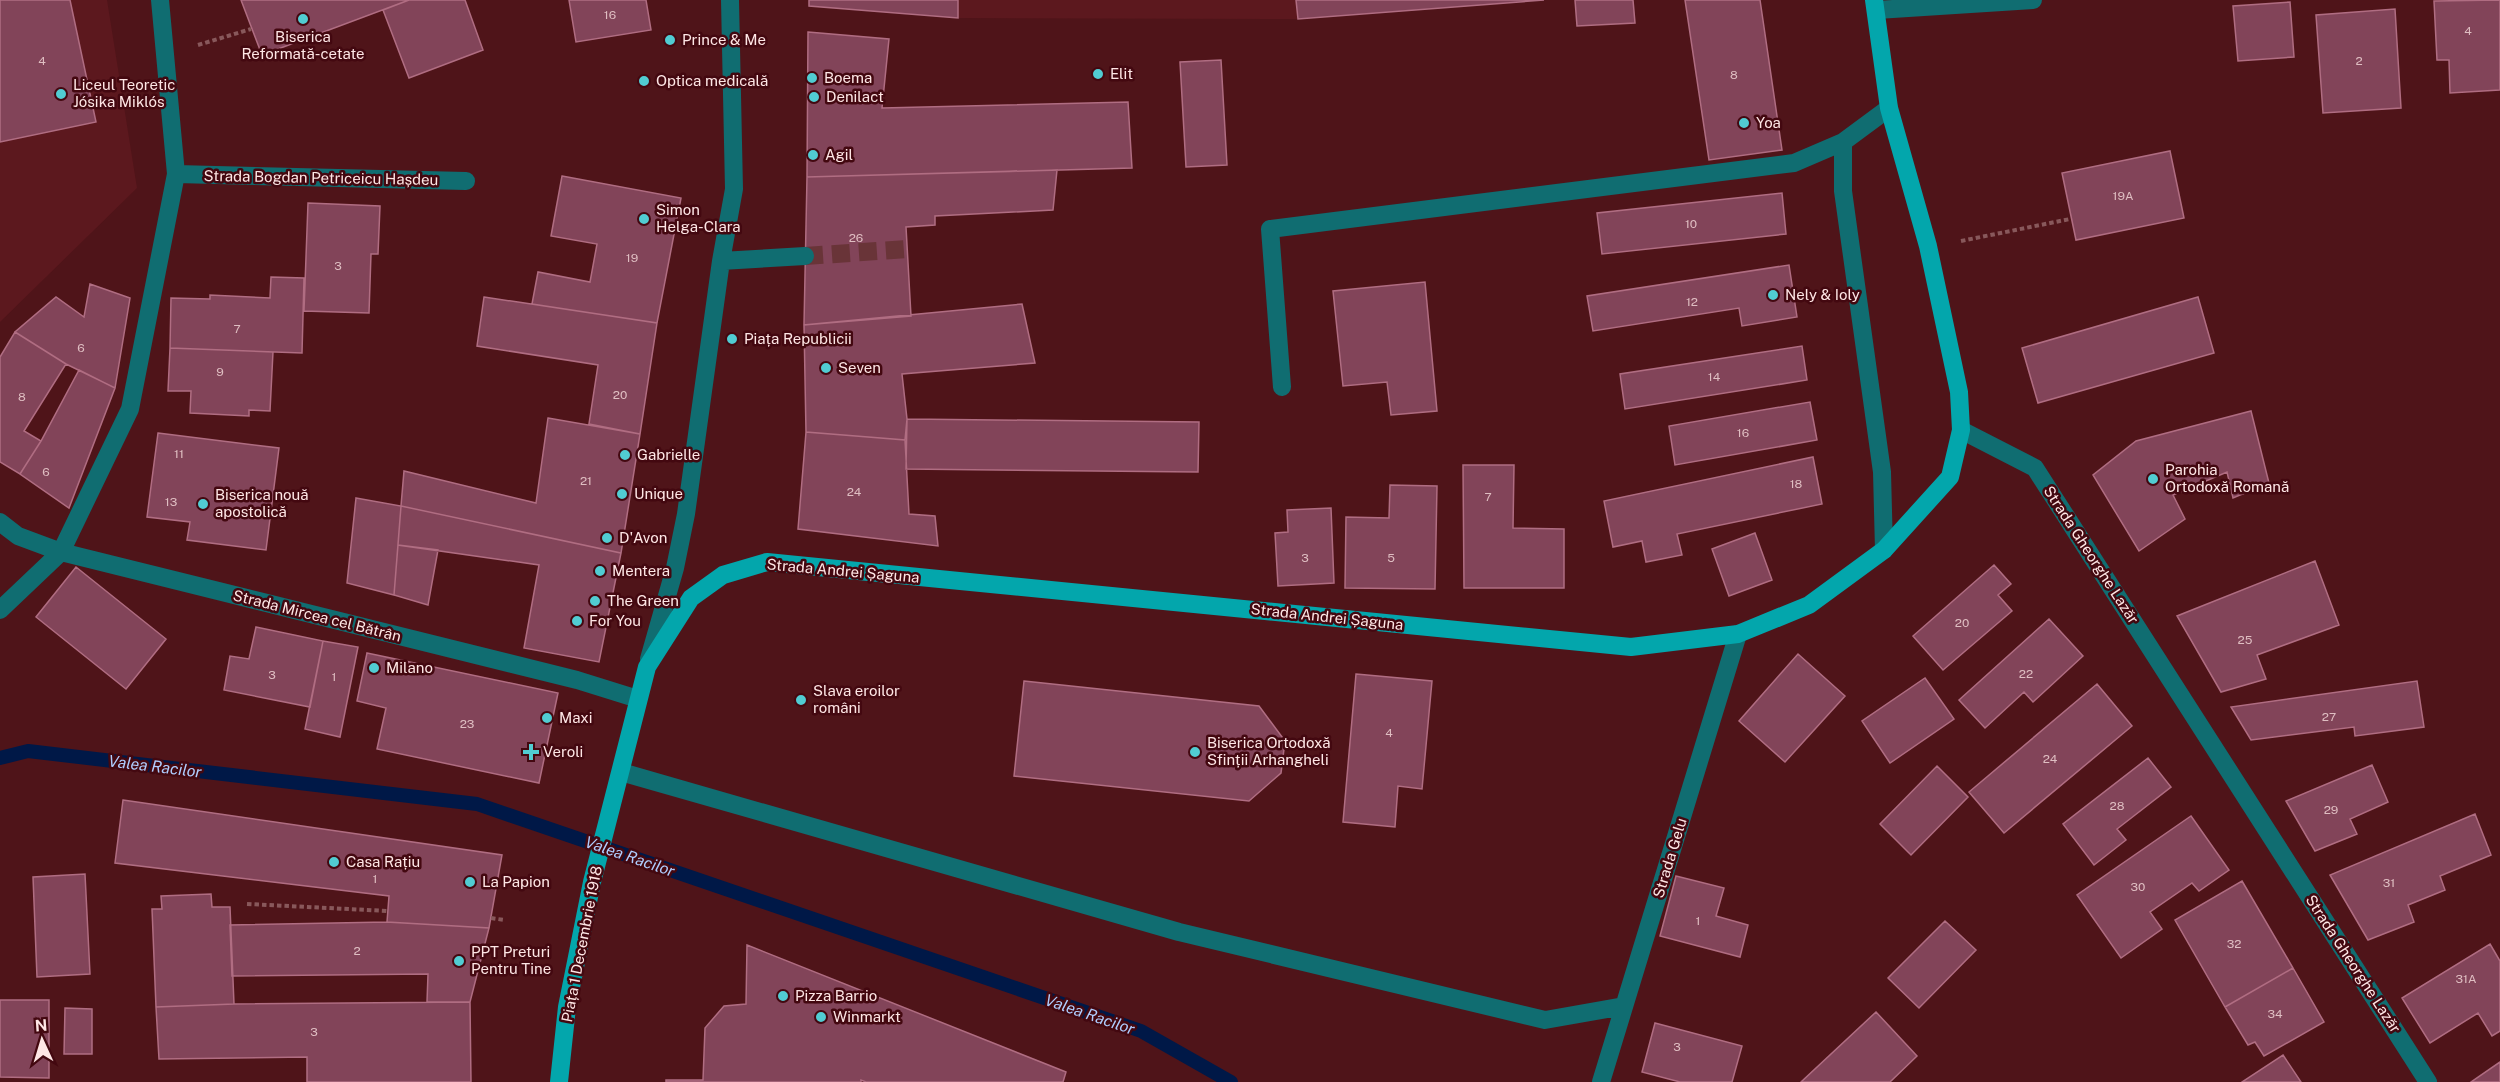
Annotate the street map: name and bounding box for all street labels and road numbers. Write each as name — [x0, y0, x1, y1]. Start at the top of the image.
street label: Strada Bogdan Petriceicu Hașdeu — [204, 167, 438, 188]
street label: Strada Gheorghe Lazăr — [2041, 483, 2142, 627]
street label: Strada Andrei Șaguna — [766, 555, 920, 586]
street label: Strada Mircea cel Bătrân — [231, 586, 403, 645]
street label: Strada Andrei Șaguna — [1250, 600, 1404, 633]
street label: Strada Gelu — [1649, 816, 1690, 900]
street label: Piața 1 Decembrie 1918 — [558, 864, 605, 1024]
street label: Strada Gheorghe Lazăr — [2303, 892, 2404, 1036]

